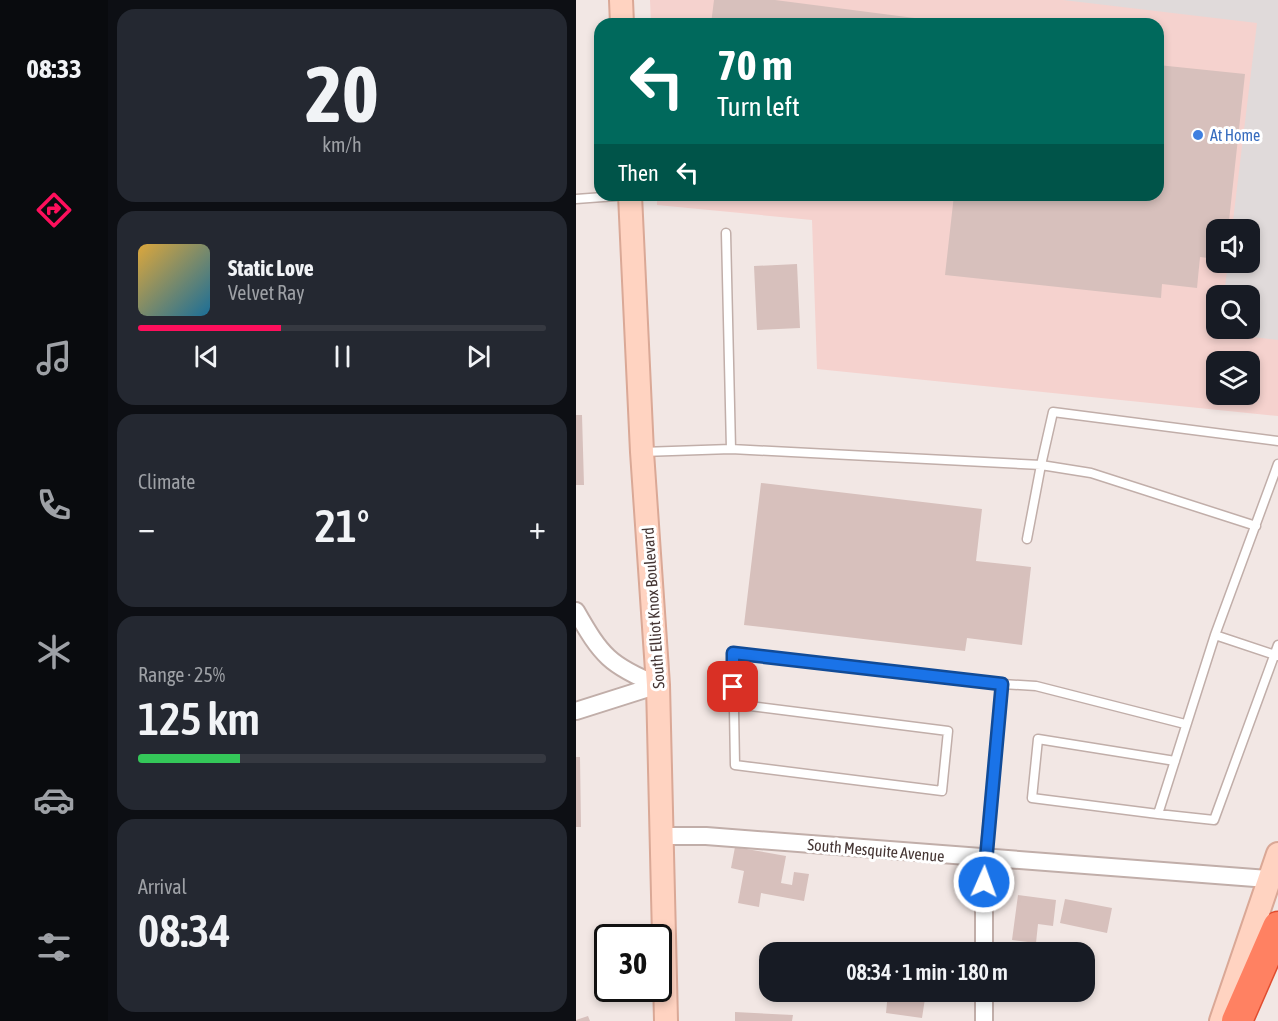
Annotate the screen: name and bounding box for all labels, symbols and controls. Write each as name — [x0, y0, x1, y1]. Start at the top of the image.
text: 70 m — [717, 41, 792, 89]
icon: left — [618, 42, 696, 120]
text: 20 — [305, 49, 379, 139]
text: 08:33 — [26, 53, 82, 84]
text: Turn left — [717, 91, 800, 122]
place label: At Home — [1210, 126, 1260, 144]
marker: At Home — [1191, 128, 1205, 142]
text: km/h — [322, 133, 362, 156]
icon: left — [671, 156, 704, 189]
text: Then — [618, 160, 659, 186]
icon: directions — [33, 189, 75, 231]
map controls — [1206, 219, 1260, 405]
button: sound — [1206, 219, 1260, 273]
text: Static Love — [228, 255, 314, 281]
text: Velvet Ray — [228, 281, 305, 304]
button: search — [1206, 285, 1260, 339]
icon: music — [33, 337, 75, 379]
icon: previous — [190, 340, 223, 373]
icon: pause — [326, 340, 359, 373]
icon: next — [462, 340, 495, 373]
button: layers — [1206, 351, 1260, 405]
text: Climate — [138, 470, 195, 493]
icon: phone — [33, 484, 75, 526]
text: 21° — [315, 500, 369, 552]
text: − — [138, 508, 155, 546]
text: + — [529, 508, 546, 546]
street label: South Elliot Knox Boulevard — [638, 527, 668, 689]
icon: climate — [33, 631, 75, 673]
pin — [707, 661, 758, 712]
text: Range · 25% — [138, 663, 225, 686]
icon: arrive — [716, 670, 749, 703]
text: 125 km — [138, 693, 260, 745]
icon: car — [33, 779, 75, 821]
street label: South Mesquite Avenue — [807, 835, 945, 866]
position arrow — [952, 850, 1016, 914]
text: Arrival — [138, 875, 187, 898]
text: 08:34 — [138, 905, 231, 957]
speed limit sign: 30 — [594, 924, 672, 1002]
icon: filters — [33, 926, 75, 968]
text: 08:34 · 1 min · 180 m — [846, 959, 1008, 985]

